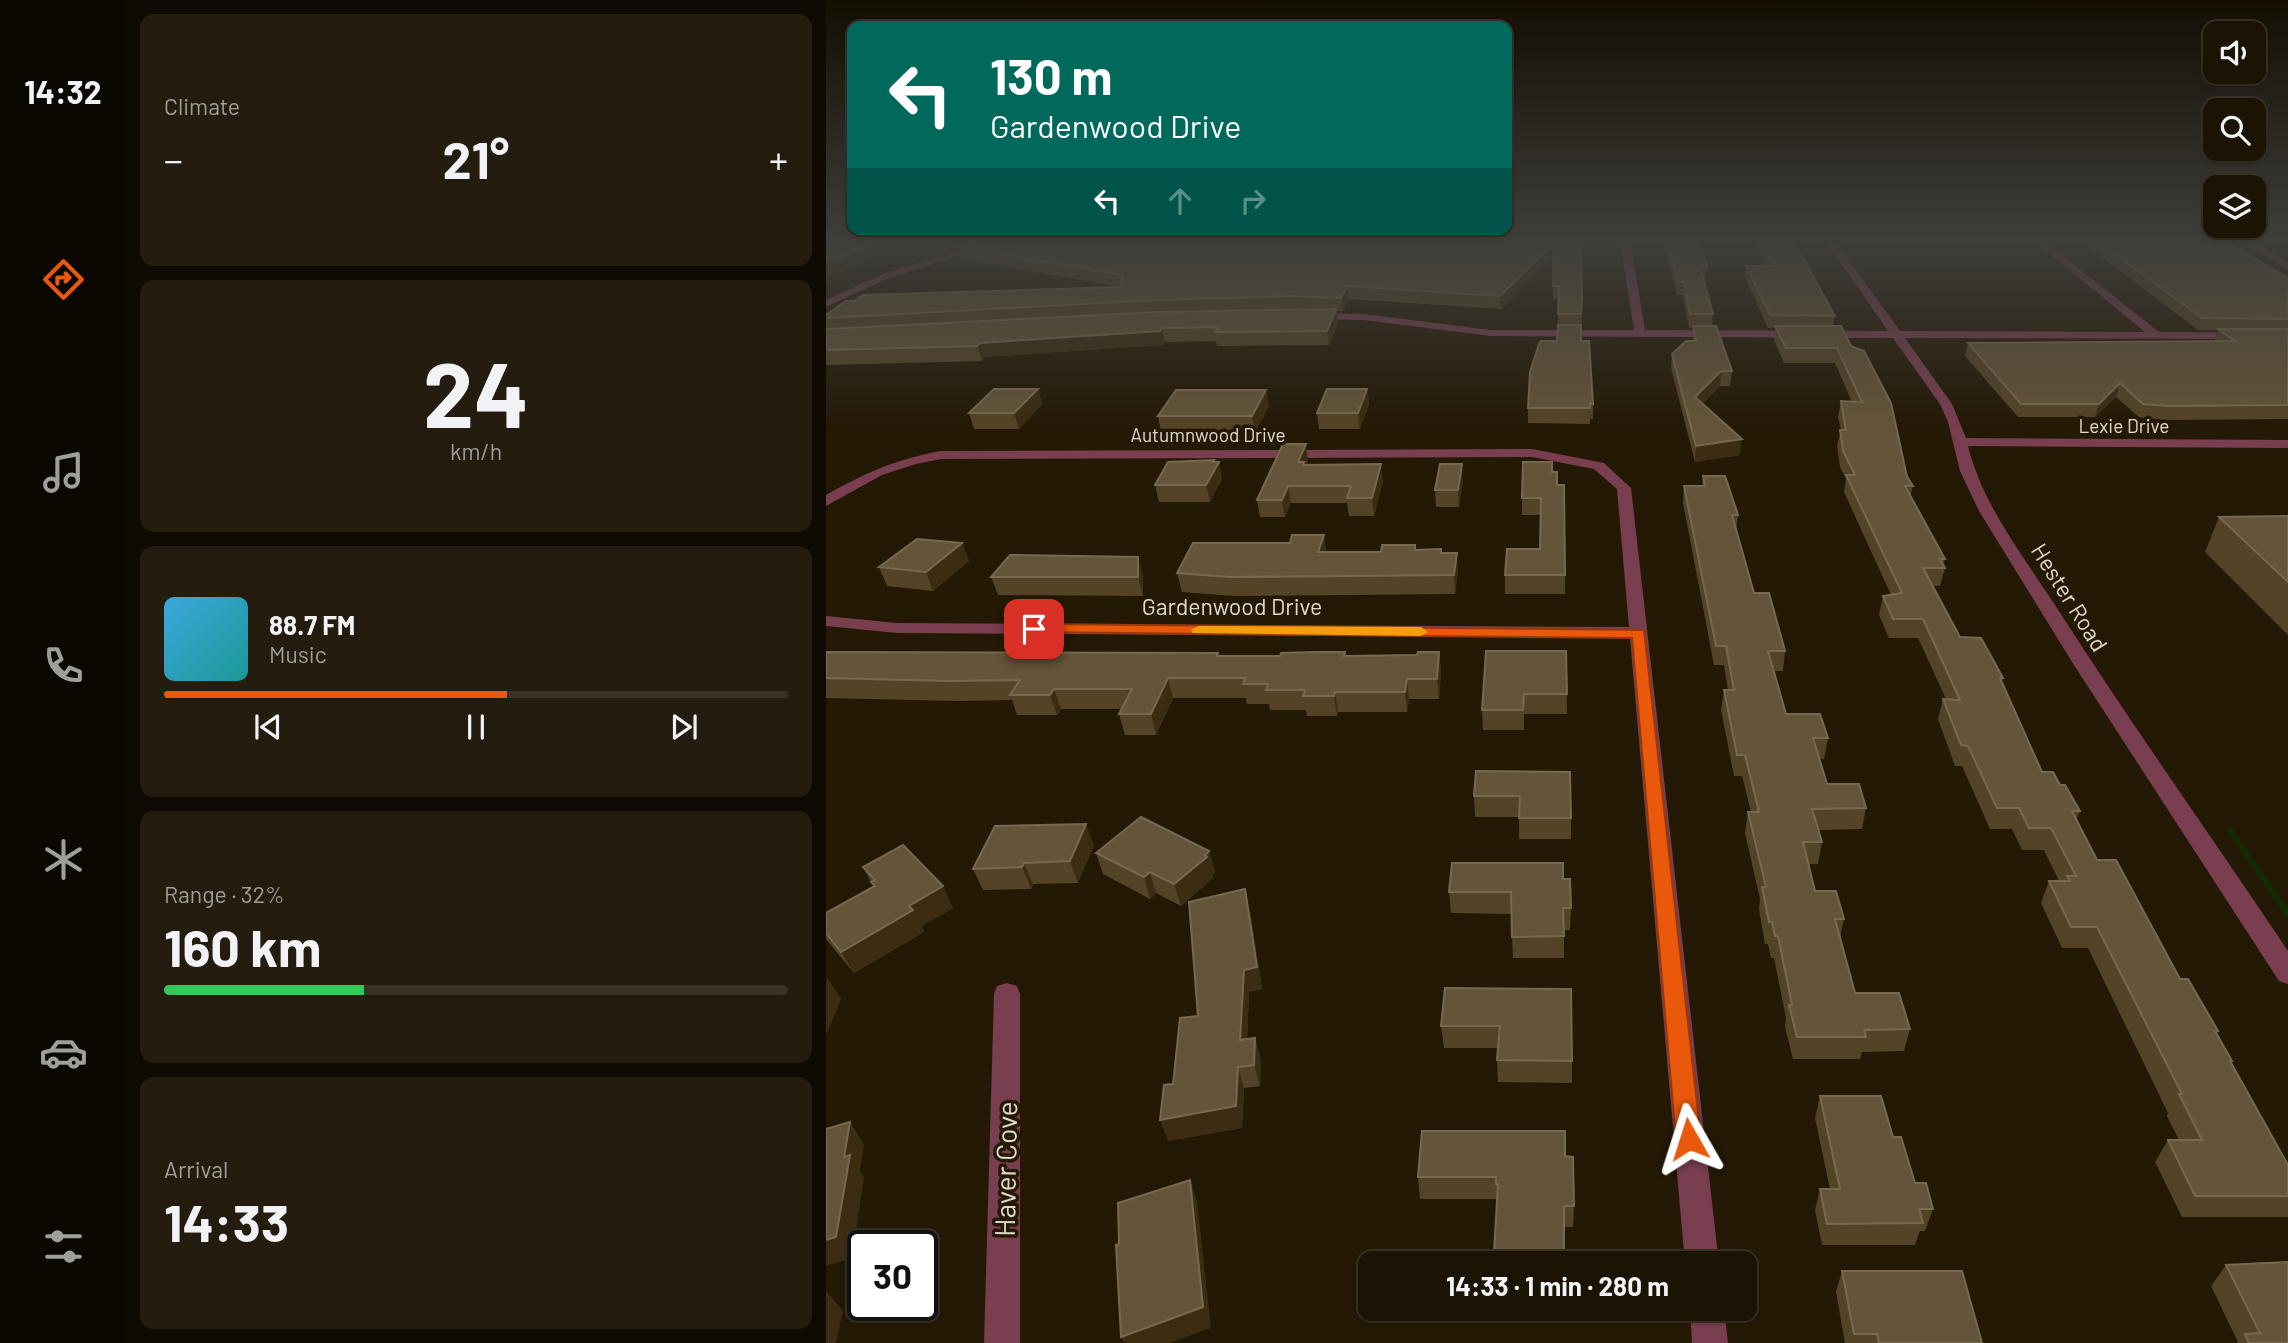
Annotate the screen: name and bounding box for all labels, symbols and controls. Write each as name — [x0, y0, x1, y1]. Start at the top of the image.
map controls — [2203, 21, 2266, 238]
button: sound — [2203, 21, 2266, 84]
text: 130 m — [990, 46, 1112, 105]
icon: left — [875, 49, 966, 140]
text: 14:32 — [24, 72, 102, 110]
text: Climate — [164, 92, 240, 120]
button: search — [2203, 98, 2266, 161]
text: Gardenwood Drive — [990, 106, 1241, 144]
text: 21° — [443, 127, 509, 189]
text: − — [164, 136, 183, 182]
text: + — [769, 136, 788, 182]
button: layers — [2203, 175, 2266, 238]
icon: left — [1088, 182, 1126, 220]
icon: ahead — [1161, 182, 1199, 220]
icon: right — [1234, 182, 1272, 220]
icon: directions — [39, 255, 88, 304]
text: 24 — [423, 337, 529, 446]
street label: Lexie Drive — [2079, 414, 2169, 437]
street label: Autumnwood Drive — [1130, 423, 1286, 446]
text: km/h — [450, 437, 502, 465]
icon: music — [39, 448, 88, 497]
street label: Hester Road — [2026, 538, 2114, 656]
street label: Gardenwood Drive — [1142, 592, 1322, 620]
pin — [1004, 599, 1064, 659]
text: 88.7 FM — [269, 609, 355, 640]
icon: arrive — [1015, 610, 1053, 648]
text: Music — [269, 640, 327, 668]
icon: phone — [39, 641, 88, 690]
icon: previous — [249, 708, 287, 746]
icon: pause — [457, 708, 495, 746]
icon: next — [665, 708, 703, 746]
icon: climate — [39, 835, 88, 884]
text: Range · 32% — [164, 880, 285, 908]
text: 160 km — [164, 915, 322, 977]
icon: car — [39, 1028, 88, 1077]
street label: Haver Cove — [987, 1101, 1023, 1237]
position arrow — [1652, 1102, 1726, 1176]
text: Arrival — [164, 1155, 228, 1183]
text: 14:33 — [164, 1190, 289, 1252]
icon: filters — [39, 1222, 88, 1271]
speed limit sign: 30 — [847, 1230, 938, 1321]
text: 14:33 · 1 min · 280 m — [1446, 1270, 1669, 1301]

